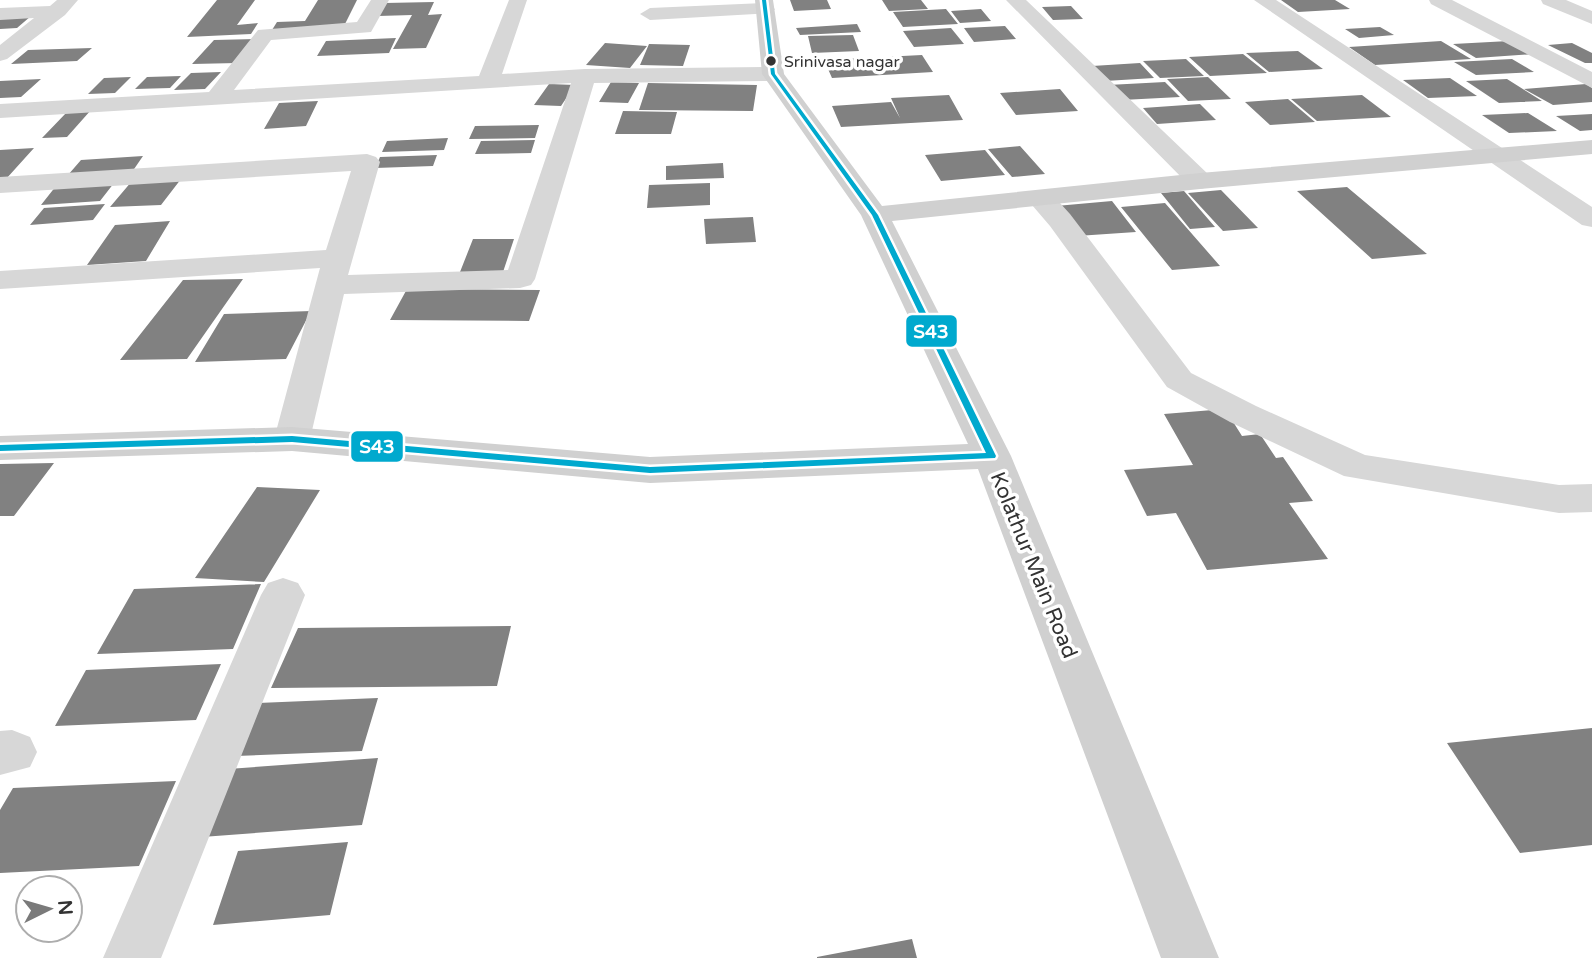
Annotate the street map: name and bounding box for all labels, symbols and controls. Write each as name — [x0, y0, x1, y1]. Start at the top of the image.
place label: Srinivasa nagar — [784, 52, 901, 72]
marker: Srinivasa nagar — [764, 54, 778, 68]
line badge: S43 — [905, 314, 958, 348]
text: S43 — [913, 321, 949, 343]
line badge: S43 — [350, 430, 404, 463]
text: S43 — [359, 436, 395, 458]
street label: Kolathur Main Road — [985, 468, 1082, 662]
north arrow — [14, 874, 84, 944]
text: N — [53, 899, 77, 916]

